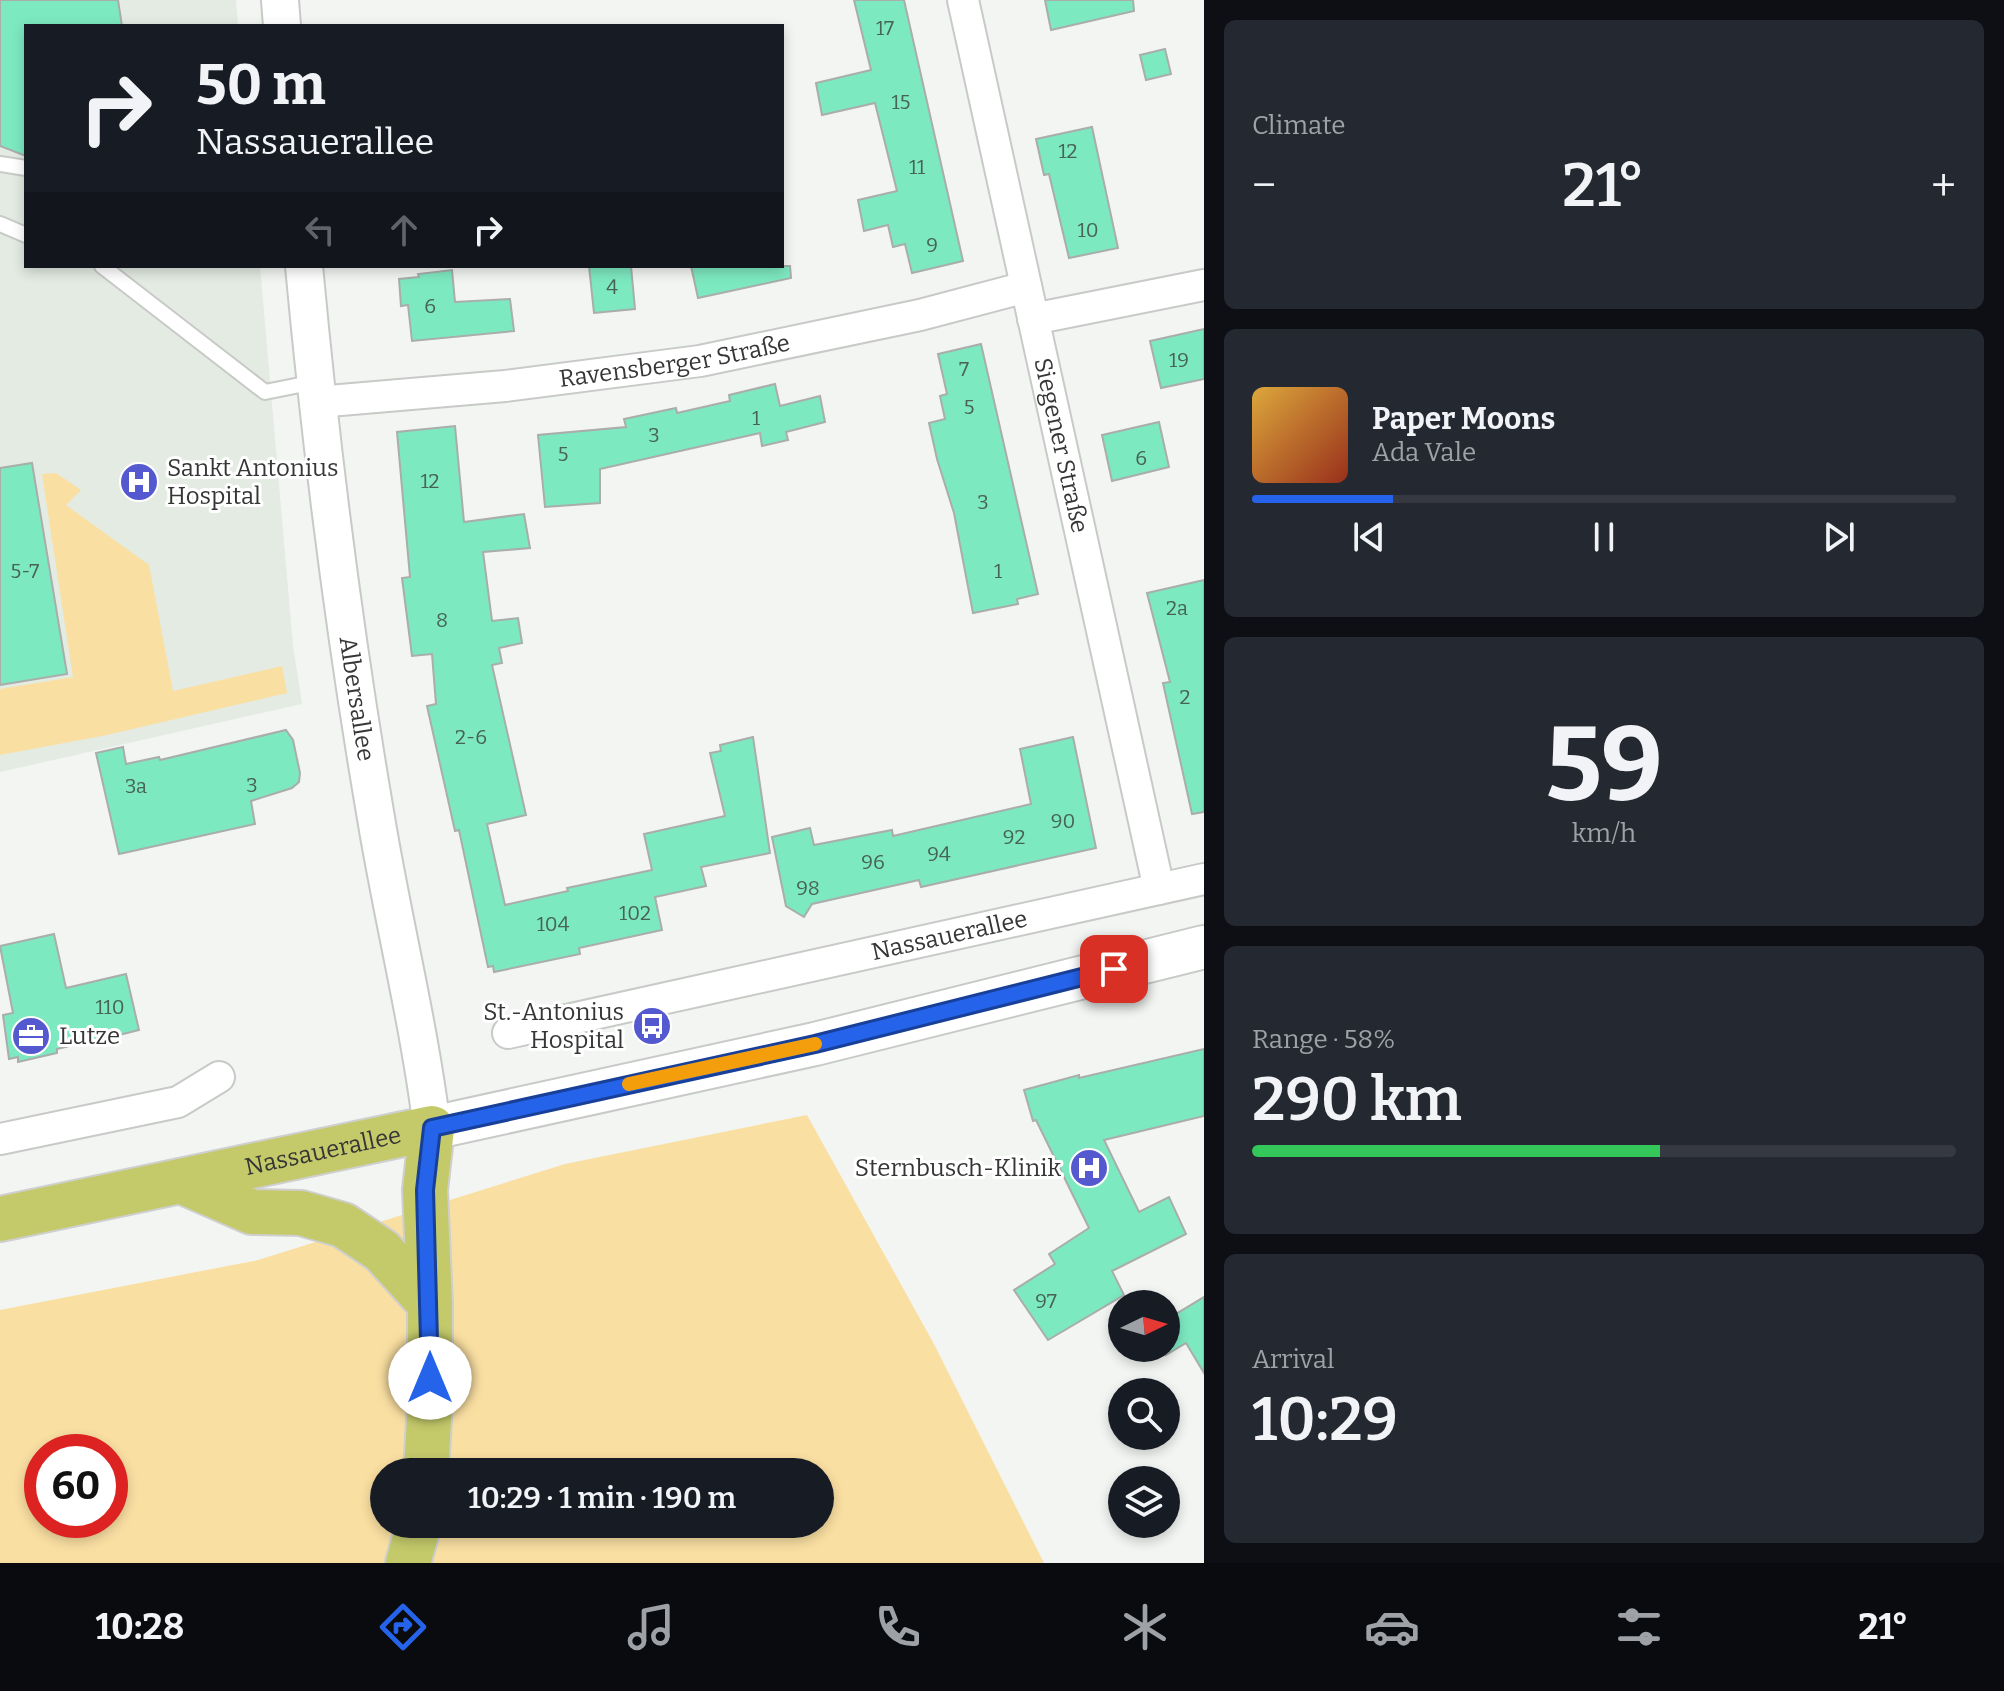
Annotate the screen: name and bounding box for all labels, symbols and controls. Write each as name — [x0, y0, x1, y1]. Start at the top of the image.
house number: 17 — [876, 16, 894, 40]
text: 50 m — [196, 52, 326, 119]
icon: right — [64, 56, 168, 160]
house number: 15 — [892, 90, 910, 114]
text: Climate — [1252, 110, 1346, 141]
text: Nassauerallee — [196, 120, 434, 164]
house number: 12 — [1059, 139, 1078, 163]
text: 21° — [1562, 150, 1645, 222]
house number: 11 — [909, 155, 925, 179]
text: − — [1252, 159, 1276, 212]
text: + — [1931, 159, 1956, 212]
icon: left — [298, 208, 342, 252]
icon: ahead — [382, 208, 426, 252]
icon: right — [466, 208, 510, 252]
house number: 10 — [1078, 218, 1098, 242]
house number: 9 — [926, 233, 938, 257]
house number: 4 — [606, 275, 618, 299]
house number: 6 — [424, 294, 436, 318]
street label: Ravensberger Straße — [558, 329, 792, 393]
house number: 19 — [1169, 348, 1189, 372]
street label: Siegener Straße — [1028, 355, 1094, 535]
house number: 7 — [959, 357, 969, 381]
house number: 5 — [964, 395, 974, 419]
text: Paper Moons — [1372, 401, 1555, 437]
house number: 1 — [752, 406, 760, 430]
house number: 3 — [648, 423, 660, 447]
text: Ada Vale — [1372, 437, 1476, 468]
house number: 5 — [558, 442, 568, 466]
house number: 6 — [1135, 446, 1147, 470]
place label: Sankt Antonius Hospital — [167, 454, 338, 510]
hospital icon: Sankt Antonius Hospital — [118, 461, 160, 503]
house number: 12 — [421, 469, 440, 493]
house number: 3 — [977, 490, 989, 514]
icon: previous — [1347, 515, 1391, 559]
icon: pause — [1582, 515, 1626, 559]
icon: next — [1817, 515, 1861, 559]
house number: 5-7 — [11, 559, 39, 583]
house number: 1 — [994, 559, 1002, 583]
house number: 2a — [1166, 596, 1188, 620]
house number: 8 — [436, 608, 448, 632]
street label: Albersallee — [334, 635, 380, 763]
house number: 2 — [1180, 685, 1190, 709]
text: 59 — [1545, 703, 1663, 828]
house number: 2-6 — [455, 725, 487, 749]
house number: 3 — [246, 773, 258, 797]
house number: 3a — [125, 774, 147, 798]
house number: 90 — [1051, 809, 1075, 833]
text: km/h — [1572, 818, 1636, 849]
house number: 92 — [1003, 825, 1025, 849]
house number: 94 — [927, 842, 951, 866]
house number: 96 — [861, 850, 885, 874]
house number: 98 — [796, 876, 820, 900]
house number: 102 — [619, 901, 651, 925]
street label: Nassauerallee — [869, 905, 1030, 966]
house number: 104 — [537, 912, 570, 936]
pin — [1080, 935, 1148, 1003]
icon: arrive — [1092, 947, 1136, 991]
house number: 110 — [95, 995, 125, 1019]
place label: St.-Antonius Hospital — [483, 998, 624, 1054]
bus stop icon: St.-Antonius Hospital — [631, 1005, 673, 1047]
office icon: Lutze — [10, 1015, 52, 1057]
place label: Lutze — [59, 1022, 120, 1050]
text: Range · 58% — [1252, 1024, 1395, 1055]
text: 290 km — [1252, 1064, 1462, 1136]
street label: Nassauerallee — [242, 1121, 404, 1181]
hospital icon: Sternbusch-Klinik — [1068, 1147, 1110, 1189]
place label: Sternbusch-Klinik — [855, 1154, 1061, 1182]
house number: 97 — [1035, 1289, 1057, 1313]
north arrow — [1108, 1290, 1180, 1362]
map controls — [1108, 1290, 1180, 1538]
position arrow — [388, 1336, 472, 1420]
text: Arrival — [1252, 1344, 1334, 1375]
button: search — [1108, 1378, 1180, 1450]
text: 10:29 — [1252, 1384, 1398, 1456]
speed limit sign: 60 — [24, 1434, 128, 1538]
button: layers — [1108, 1466, 1180, 1538]
text: 10:29 · 1 min · 190 m — [468, 1480, 736, 1516]
icon: directions — [375, 1599, 431, 1655]
icon: music — [623, 1599, 679, 1655]
icon: phone — [870, 1599, 926, 1655]
icon: climate — [1117, 1599, 1173, 1655]
icon: car — [1364, 1599, 1420, 1655]
icon: filters — [1611, 1599, 1667, 1655]
text: 10:28 — [96, 1605, 184, 1649]
text: 21° — [1858, 1605, 1908, 1649]

